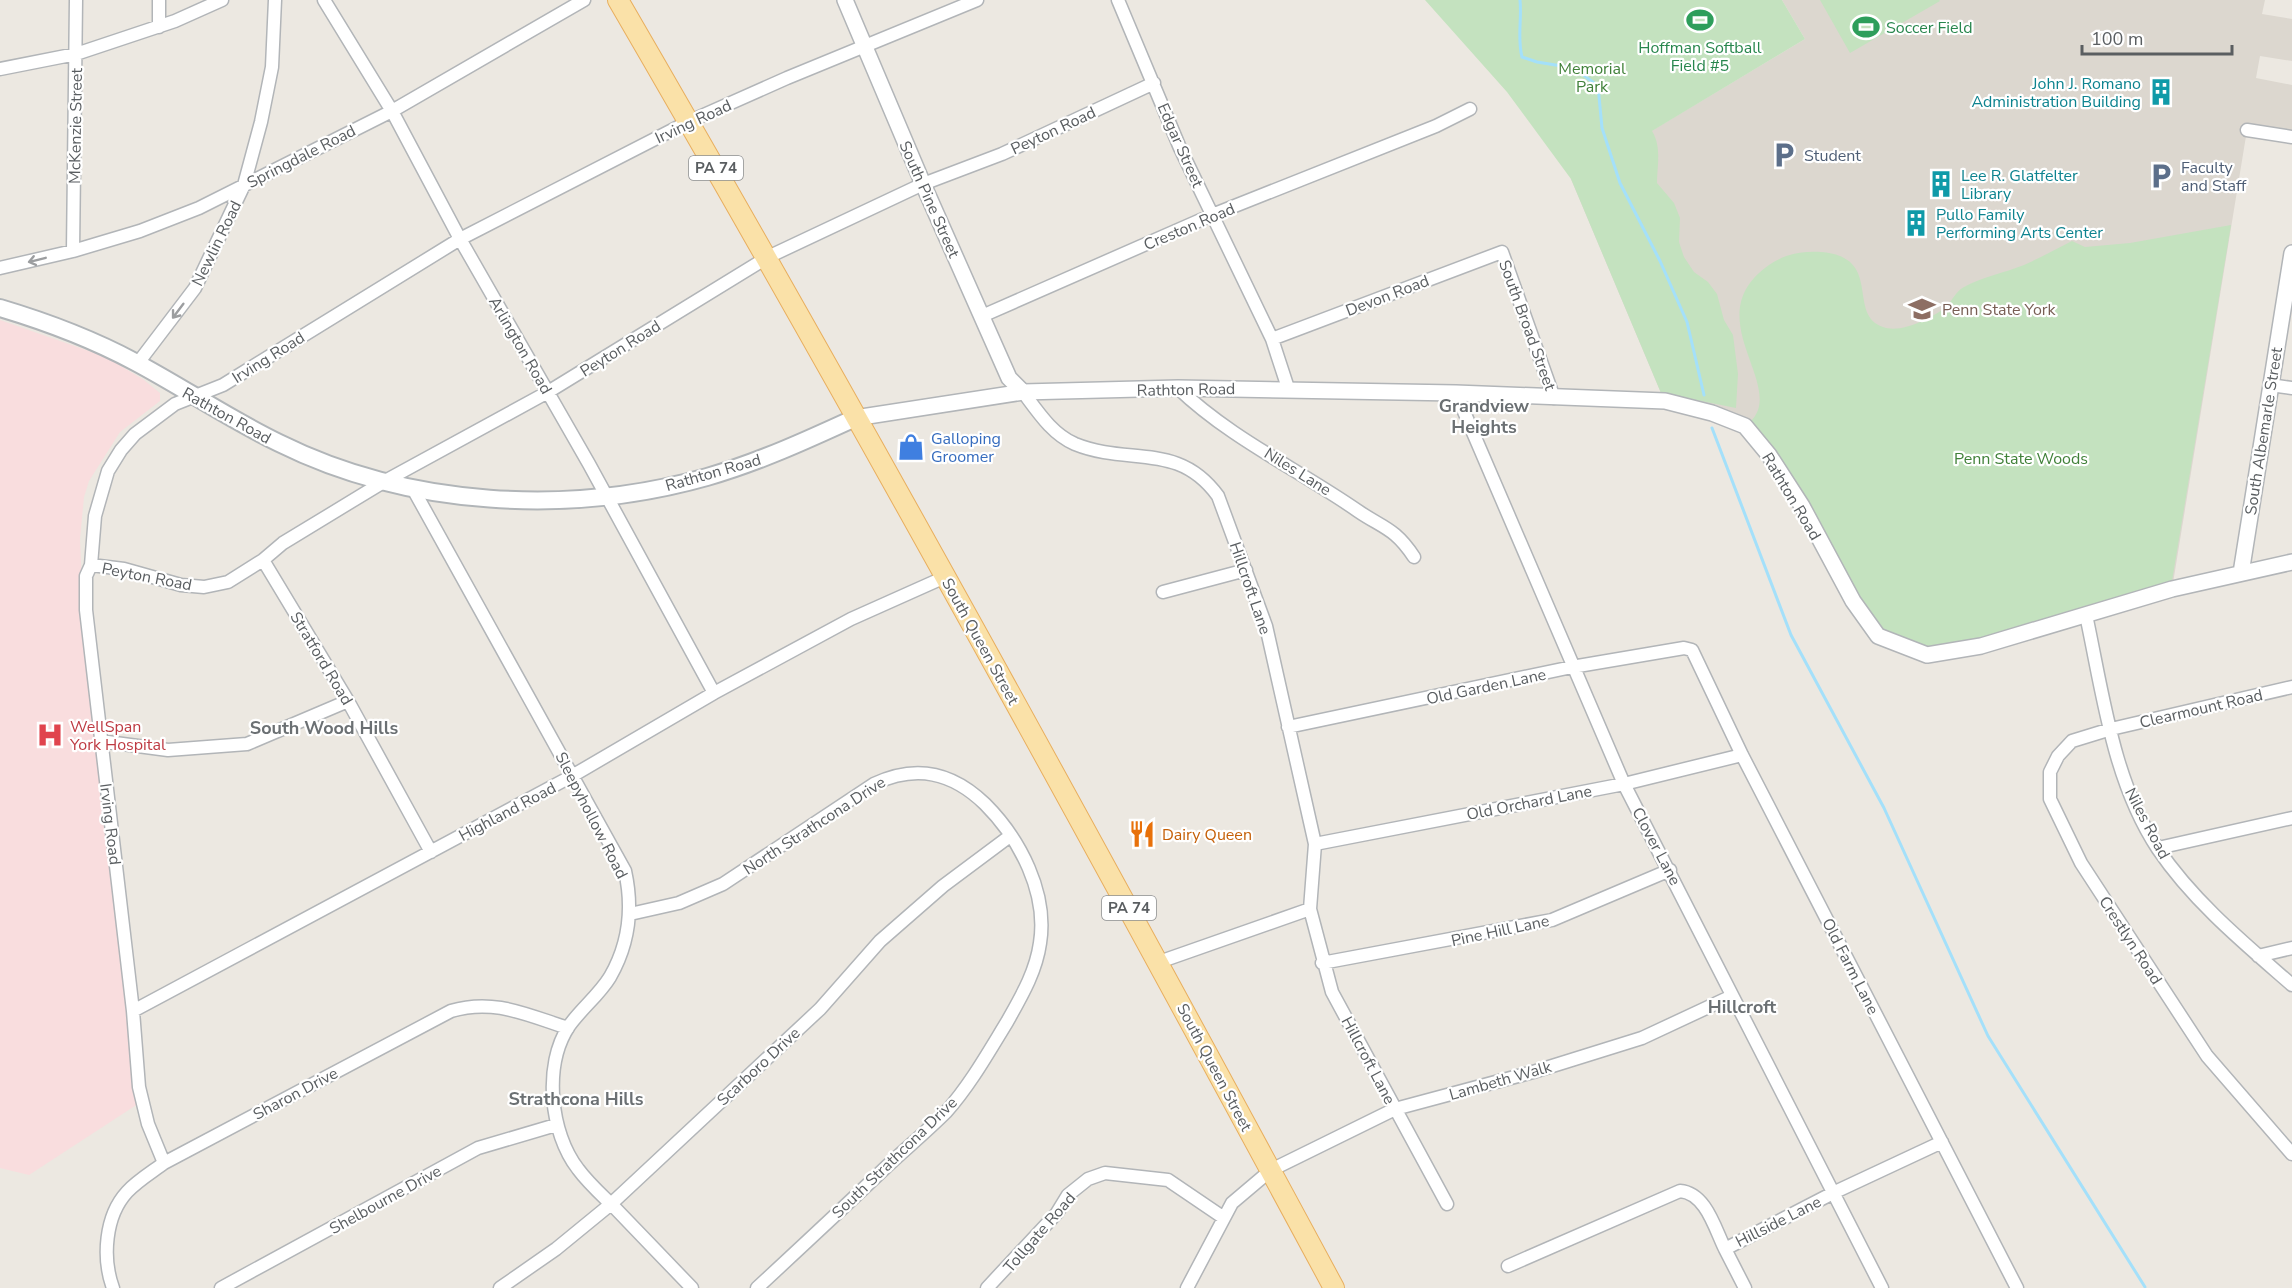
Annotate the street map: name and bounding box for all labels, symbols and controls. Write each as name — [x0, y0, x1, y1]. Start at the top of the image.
sports icon: Hoffman Softball Field #5 — [1685, 5, 1715, 35]
sports icon: Soccer Field — [1851, 12, 1881, 42]
place label: Soccer Field — [1886, 17, 1973, 39]
scale bar — [2082, 18, 2232, 56]
text: 100 m — [2091, 27, 2143, 51]
place label: Hoffman Softball Field #5 — [1638, 37, 1762, 77]
park label: Memorial Park — [1558, 58, 1626, 98]
street label: McKenzie Street — [64, 67, 88, 184]
place label: John J. Romano Administration Building — [1971, 73, 2141, 113]
building icon: John J. Romano Administration Building — [2146, 77, 2176, 107]
street label: Irving Road — [652, 95, 735, 149]
street label: Edgar Street — [1152, 100, 1209, 191]
street label: Peyton Road — [1007, 102, 1099, 160]
street label: Springdale Road — [243, 120, 360, 194]
street label: South Pine Street — [893, 138, 965, 262]
parking icon: Student — [1769, 140, 1799, 170]
place label: Student — [1804, 145, 1861, 167]
road number: PA 74 — [689, 156, 743, 180]
place label: Faculty and Staff — [2181, 157, 2247, 197]
parking icon: Faculty and Staff — [2146, 161, 2176, 191]
place label: Lee R. Glatfelter Library — [1961, 165, 2078, 205]
building icon: Lee R. Glatfelter Library — [1926, 169, 1956, 199]
street label: Newlin Road — [187, 197, 247, 290]
street label: Creston Road — [1140, 198, 1239, 256]
place label: Pullo Family Performing Arts Center — [1936, 204, 2103, 244]
building icon: Pullo Family Performing Arts Center — [1901, 208, 1931, 238]
one-way arrow — [28, 255, 47, 267]
street label: South Broad Street — [1493, 257, 1561, 394]
street label: Devon Road — [1342, 270, 1432, 322]
street label: Arlington Road — [483, 293, 557, 398]
school or university icon: Penn State York — [1907, 294, 1937, 324]
place label: Penn State York — [1942, 299, 2057, 321]
one-way arrow — [171, 303, 184, 319]
street label: Peyton Road — [576, 315, 665, 382]
street label: Irving Road — [228, 327, 309, 389]
street label: South Albemarle Street — [2240, 345, 2288, 517]
street label: Rathton Road — [1136, 378, 1236, 402]
street label: Rathton Road — [178, 382, 275, 449]
district label: Grandview Heights — [1439, 394, 1530, 439]
place label: Galloping Groomer — [931, 428, 1001, 468]
shop icon: Galloping Groomer — [896, 432, 926, 462]
street label: Niles Lane — [1260, 443, 1335, 501]
park label: Penn State Woods — [1954, 448, 2088, 470]
street label: Rathton Road — [663, 449, 764, 497]
street label: Rathton Road — [1756, 449, 1826, 544]
street label: Hillcroft Lane — [1224, 539, 1276, 638]
street label: Peyton Road — [100, 557, 194, 597]
street label: South Queen Street — [936, 574, 1024, 709]
street label: Stratford Road — [285, 608, 358, 709]
street label: Old Garden Lane — [1424, 664, 1548, 710]
street label: Clearmount Road — [2137, 684, 2265, 734]
place label: WellSpan York Hospital — [69, 716, 166, 756]
district label: South Wood Hills — [250, 716, 398, 740]
hospital icon: WellSpan York Hospital — [35, 720, 65, 750]
street label: Sleepyhollow Road — [550, 748, 633, 883]
street label: North Strathcona Drive — [739, 771, 890, 880]
street label: Highland Road — [455, 777, 560, 847]
street label: Old Orchard Lane — [1465, 780, 1594, 826]
street label: Irving Road — [94, 782, 126, 866]
street label: Niles Road — [2119, 784, 2175, 863]
street label: Clover Lane — [1626, 804, 1686, 889]
restaurant icon: Dairy Queen — [1127, 819, 1157, 849]
place label: Dairy Queen — [1162, 824, 1252, 846]
street label: Crestlyn Road — [2093, 892, 2167, 989]
road number: PA 74 — [1102, 896, 1156, 920]
street label: Pine Hill Lane — [1449, 910, 1551, 952]
street label: Old Farm Lane — [1816, 914, 1884, 1018]
district label: Hillcroft — [1708, 995, 1776, 1019]
street label: South Queen Street — [1171, 1000, 1257, 1136]
street label: Hillcroft Lane — [1336, 1013, 1400, 1108]
street label: Scarboro Drive — [712, 1022, 805, 1111]
street label: Lambeth Walk — [1447, 1056, 1555, 1106]
street label: Sharon Drive — [249, 1062, 342, 1125]
district label: Strathcona Hills — [508, 1087, 644, 1111]
street label: South Strathcona Drive — [827, 1092, 962, 1223]
street label: Shelbourne Drive — [326, 1160, 445, 1240]
street label: Tollgate Road — [999, 1188, 1081, 1278]
street label: Hillside Lane — [1732, 1191, 1825, 1253]

